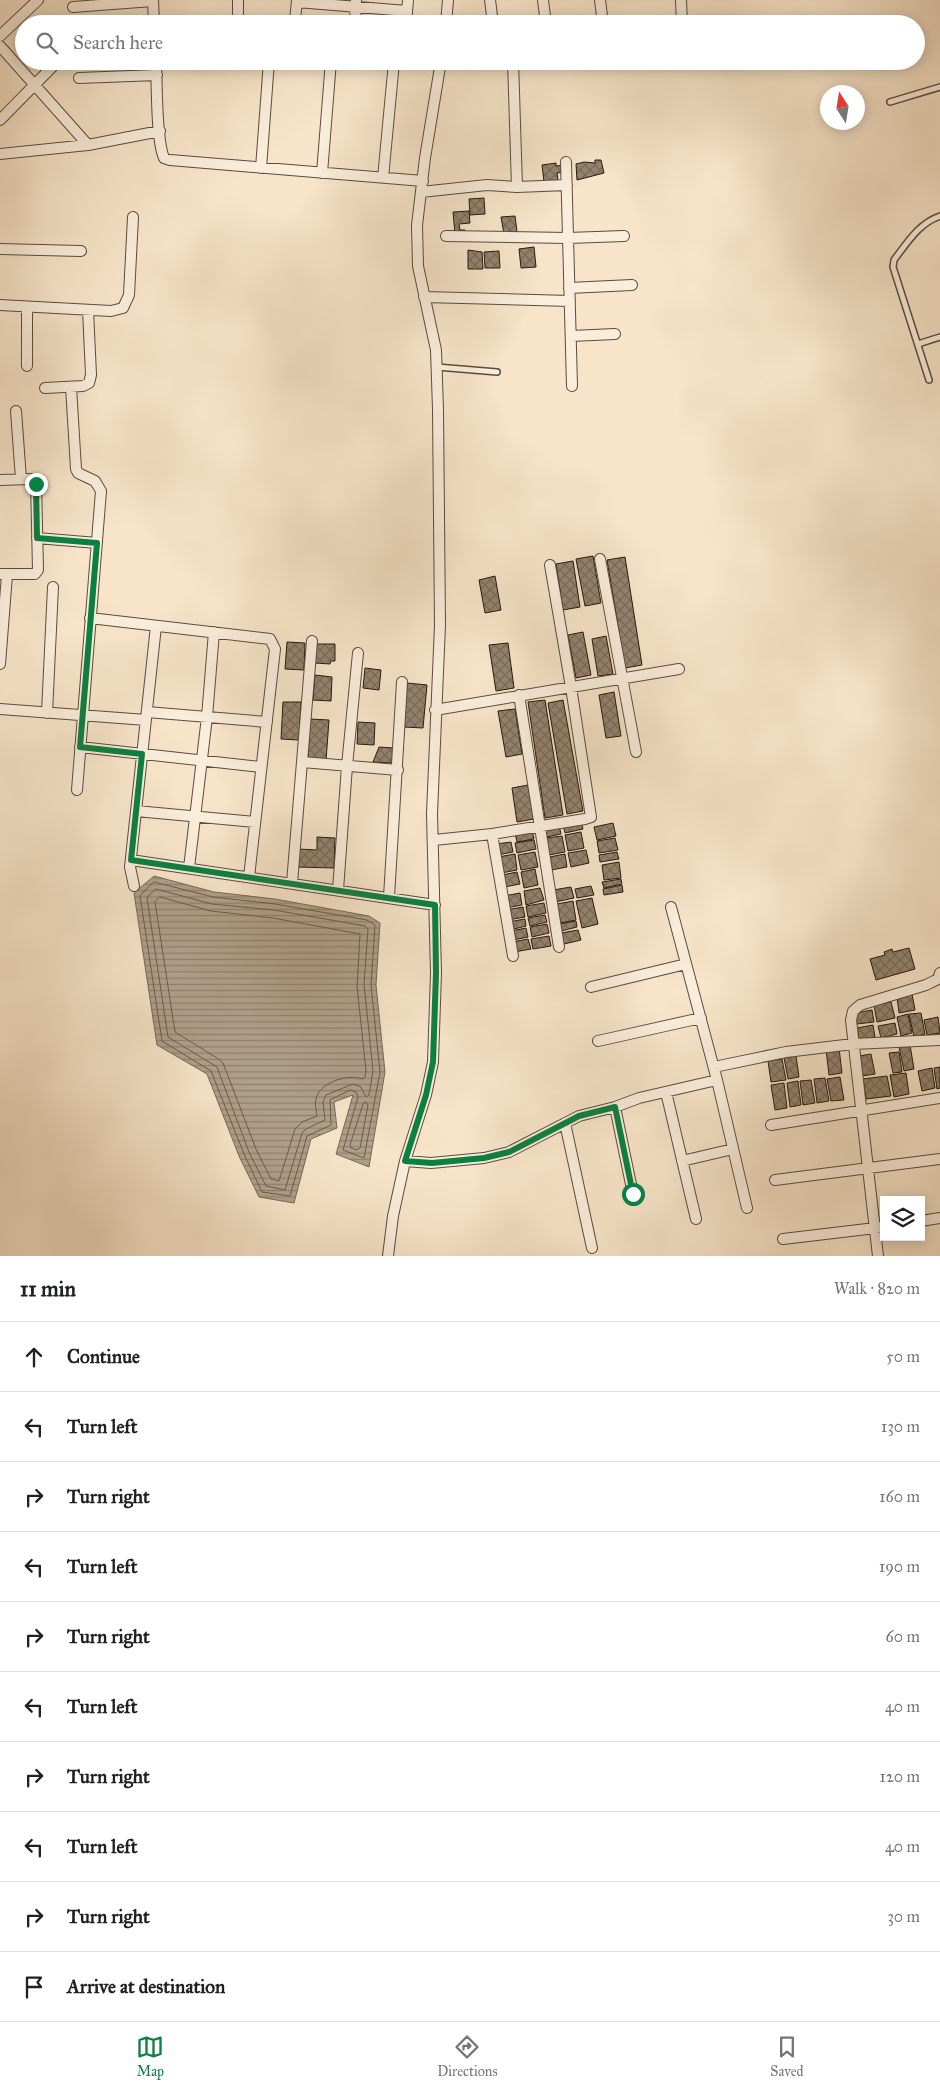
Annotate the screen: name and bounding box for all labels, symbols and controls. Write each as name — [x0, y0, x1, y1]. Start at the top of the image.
search box — [15, 15, 925, 70]
icon: search — [33, 29, 61, 57]
text: Search here — [73, 31, 163, 54]
north arrow — [820, 85, 865, 130]
route end — [25, 473, 48, 496]
route start — [622, 1183, 645, 1206]
map controls — [880, 1196, 925, 1241]
button: layers — [880, 1196, 925, 1241]
text: 11 min — [20, 1276, 76, 1302]
text: Walk · 820 m — [834, 1279, 920, 1298]
icon: ahead — [20, 1343, 48, 1371]
text: Continue — [67, 1345, 140, 1368]
text: 50 m — [886, 1347, 920, 1366]
icon: left — [20, 1413, 48, 1441]
text: Turn left — [67, 1415, 137, 1438]
text: 130 m — [881, 1417, 920, 1436]
icon: right — [20, 1483, 48, 1511]
text: Turn right — [67, 1485, 150, 1508]
text: 160 m — [879, 1487, 920, 1506]
icon: left — [20, 1553, 48, 1581]
text: Turn left — [67, 1555, 137, 1578]
text: 190 m — [879, 1557, 920, 1576]
icon: right — [20, 1623, 48, 1651]
text: Turn right — [67, 1625, 150, 1648]
text: 60 m — [886, 1627, 920, 1646]
icon: left — [20, 1693, 48, 1721]
text: Turn left — [67, 1695, 137, 1718]
text: 40 m — [885, 1697, 920, 1716]
icon: right — [20, 1763, 48, 1791]
text: Turn right — [67, 1765, 150, 1788]
text: 120 m — [880, 1767, 920, 1786]
icon: left — [20, 1833, 48, 1861]
text: Turn left — [67, 1835, 137, 1858]
text: 40 m — [885, 1837, 920, 1856]
icon: right — [20, 1903, 48, 1931]
text: Turn right — [67, 1905, 150, 1928]
text: 30 m — [887, 1907, 920, 1926]
icon: arrive — [20, 1973, 48, 2001]
text: Arrive at destination — [67, 1975, 225, 1998]
tab: Map — [136, 2033, 164, 2080]
tab: Directions — [437, 2033, 498, 2080]
tab: Saved — [770, 2033, 804, 2080]

